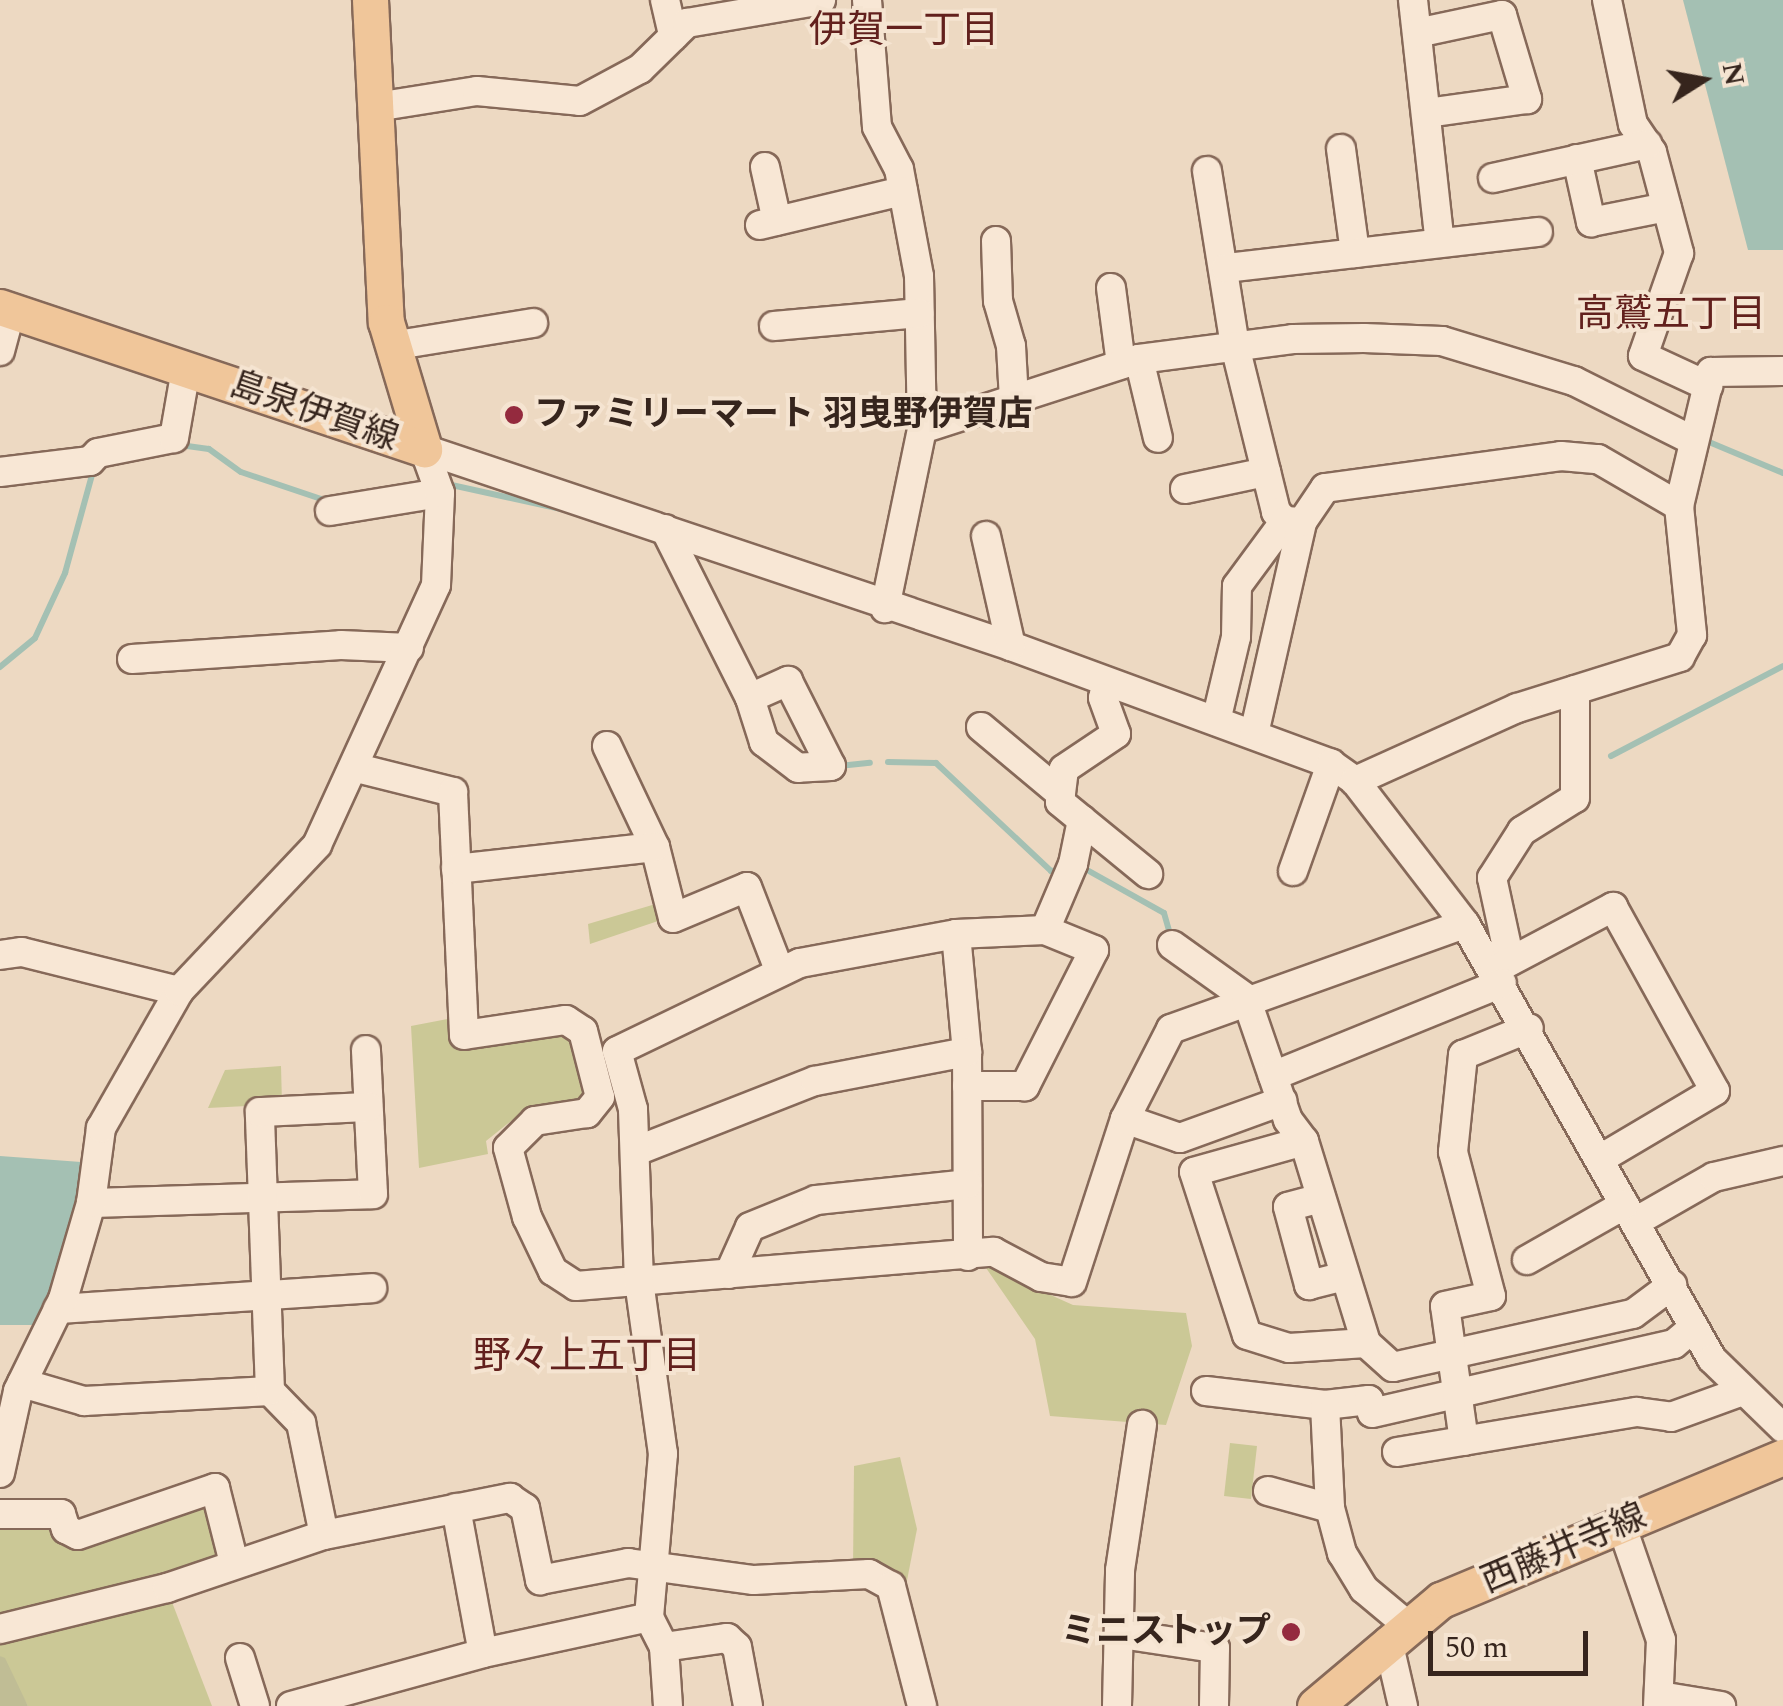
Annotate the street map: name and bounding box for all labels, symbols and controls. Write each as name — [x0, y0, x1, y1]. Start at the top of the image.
district label: 伊賀一丁目 — [809, 9, 999, 55]
north arrow — [1653, 30, 1753, 130]
text: N — [1710, 59, 1756, 89]
district label: 高鷲五丁目 — [1576, 293, 1766, 339]
street label: 島泉伊賀線 — [224, 364, 404, 460]
place label: ファミリーマート 羽曳野伊賀店 — [534, 394, 1033, 436]
marker: ファミリーマート 羽曳野伊賀店 — [503, 404, 525, 426]
district label: 野々上五丁目 — [473, 1335, 701, 1381]
street label: 西藤井寺線 — [1475, 1495, 1653, 1603]
place label: ミニストップ — [1061, 1611, 1271, 1653]
scale bar — [1433, 1611, 1593, 1673]
marker: ミニストップ — [1280, 1621, 1302, 1643]
text: 50 m — [1445, 1625, 1508, 1671]

